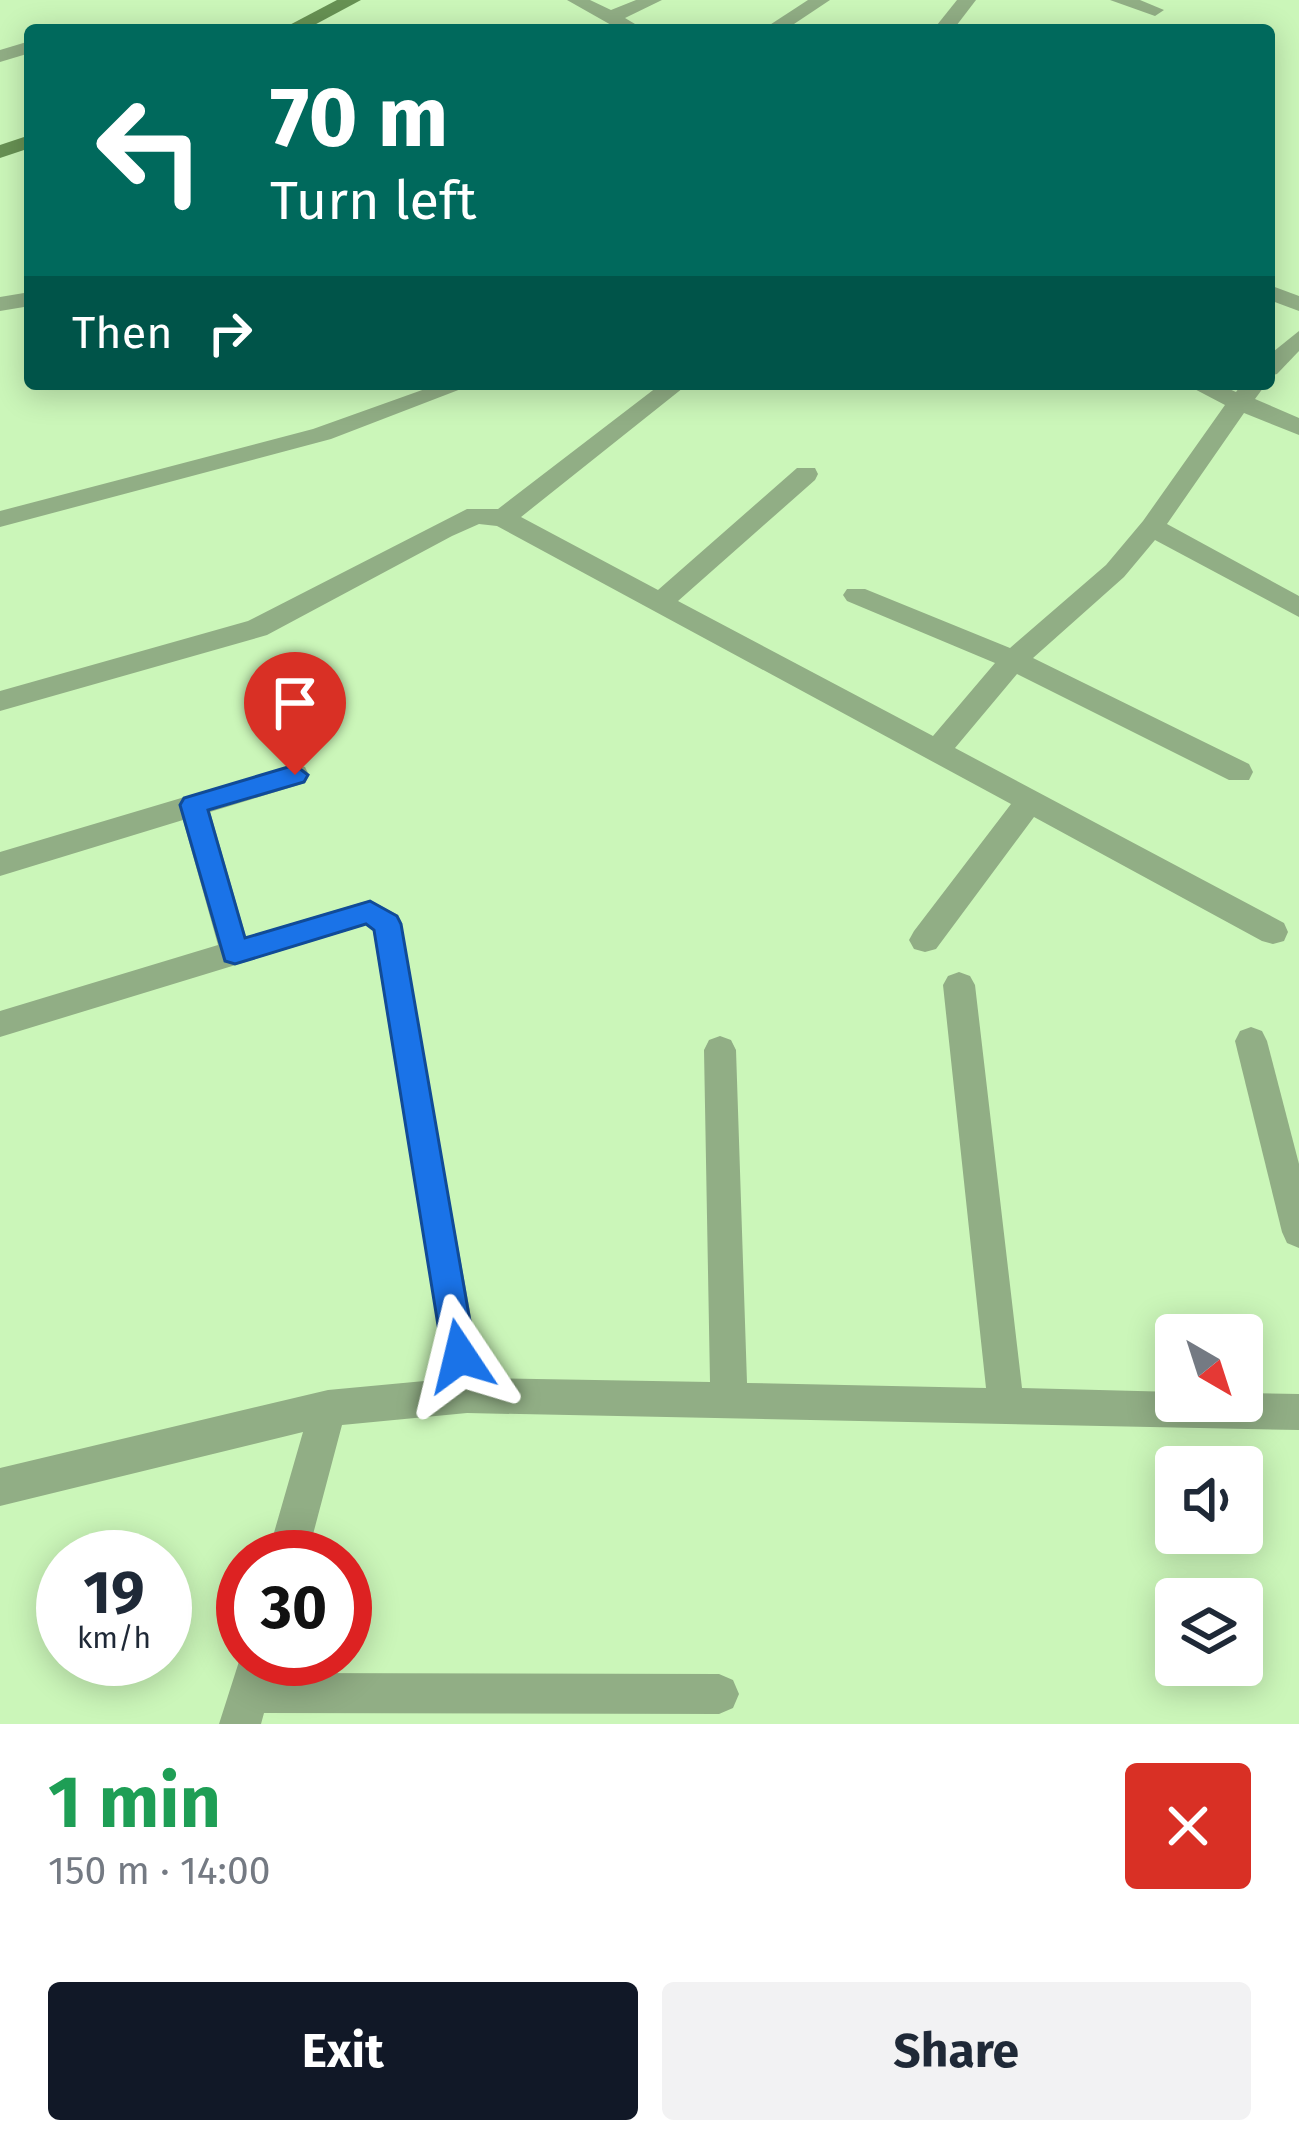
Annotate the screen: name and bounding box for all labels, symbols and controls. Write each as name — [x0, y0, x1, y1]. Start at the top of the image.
text: 70 m — [270, 67, 448, 168]
icon: left — [72, 72, 228, 228]
text: Turn left — [270, 169, 477, 233]
icon: right — [197, 300, 263, 366]
text: Then — [72, 306, 173, 360]
pin — [244, 652, 346, 775]
icon: arrive — [262, 670, 328, 736]
position arrow — [397, 1293, 523, 1419]
north arrow — [1155, 1314, 1263, 1422]
map controls — [1155, 1314, 1263, 1686]
button: sound — [1155, 1446, 1263, 1554]
speed limit sign: 30 — [216, 1530, 372, 1686]
text: 19 — [83, 1557, 145, 1629]
button: layers — [1155, 1578, 1263, 1686]
text: km/h — [77, 1620, 151, 1656]
text: 1 min — [48, 1760, 221, 1846]
button: close — [1125, 1763, 1251, 1889]
text: 150 m · 14:00 — [48, 1848, 271, 1894]
button: Exit — [48, 1982, 638, 2120]
button: Share — [662, 1982, 1251, 2120]

